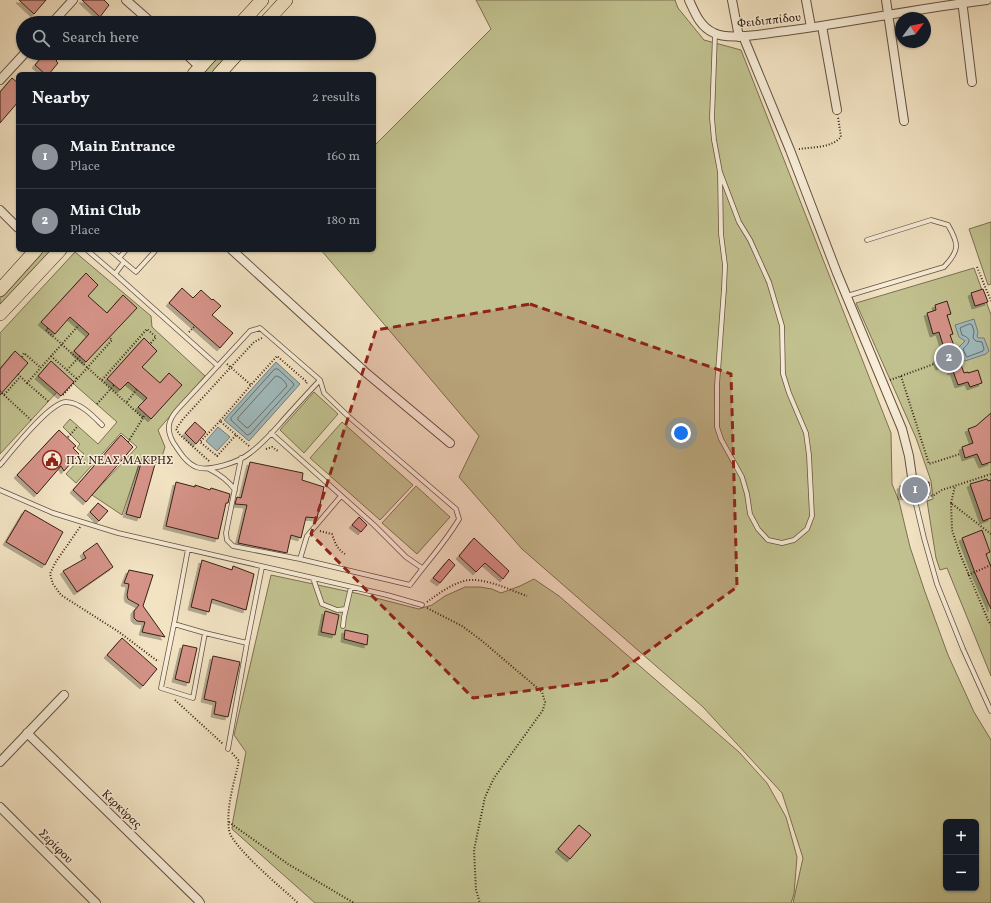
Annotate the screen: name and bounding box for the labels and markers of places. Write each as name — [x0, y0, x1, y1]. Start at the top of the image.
pin: 2 — [936, 343, 962, 373]
public building icon: Π.Υ. ΝΕΑΣ ΜΑΚΡΗΣ — [41, 449, 63, 471]
place label: Π.Υ. ΝΕΑΣ ΜΑΚΡΗΣ — [66, 453, 173, 469]
pin: 1 — [902, 475, 928, 505]

